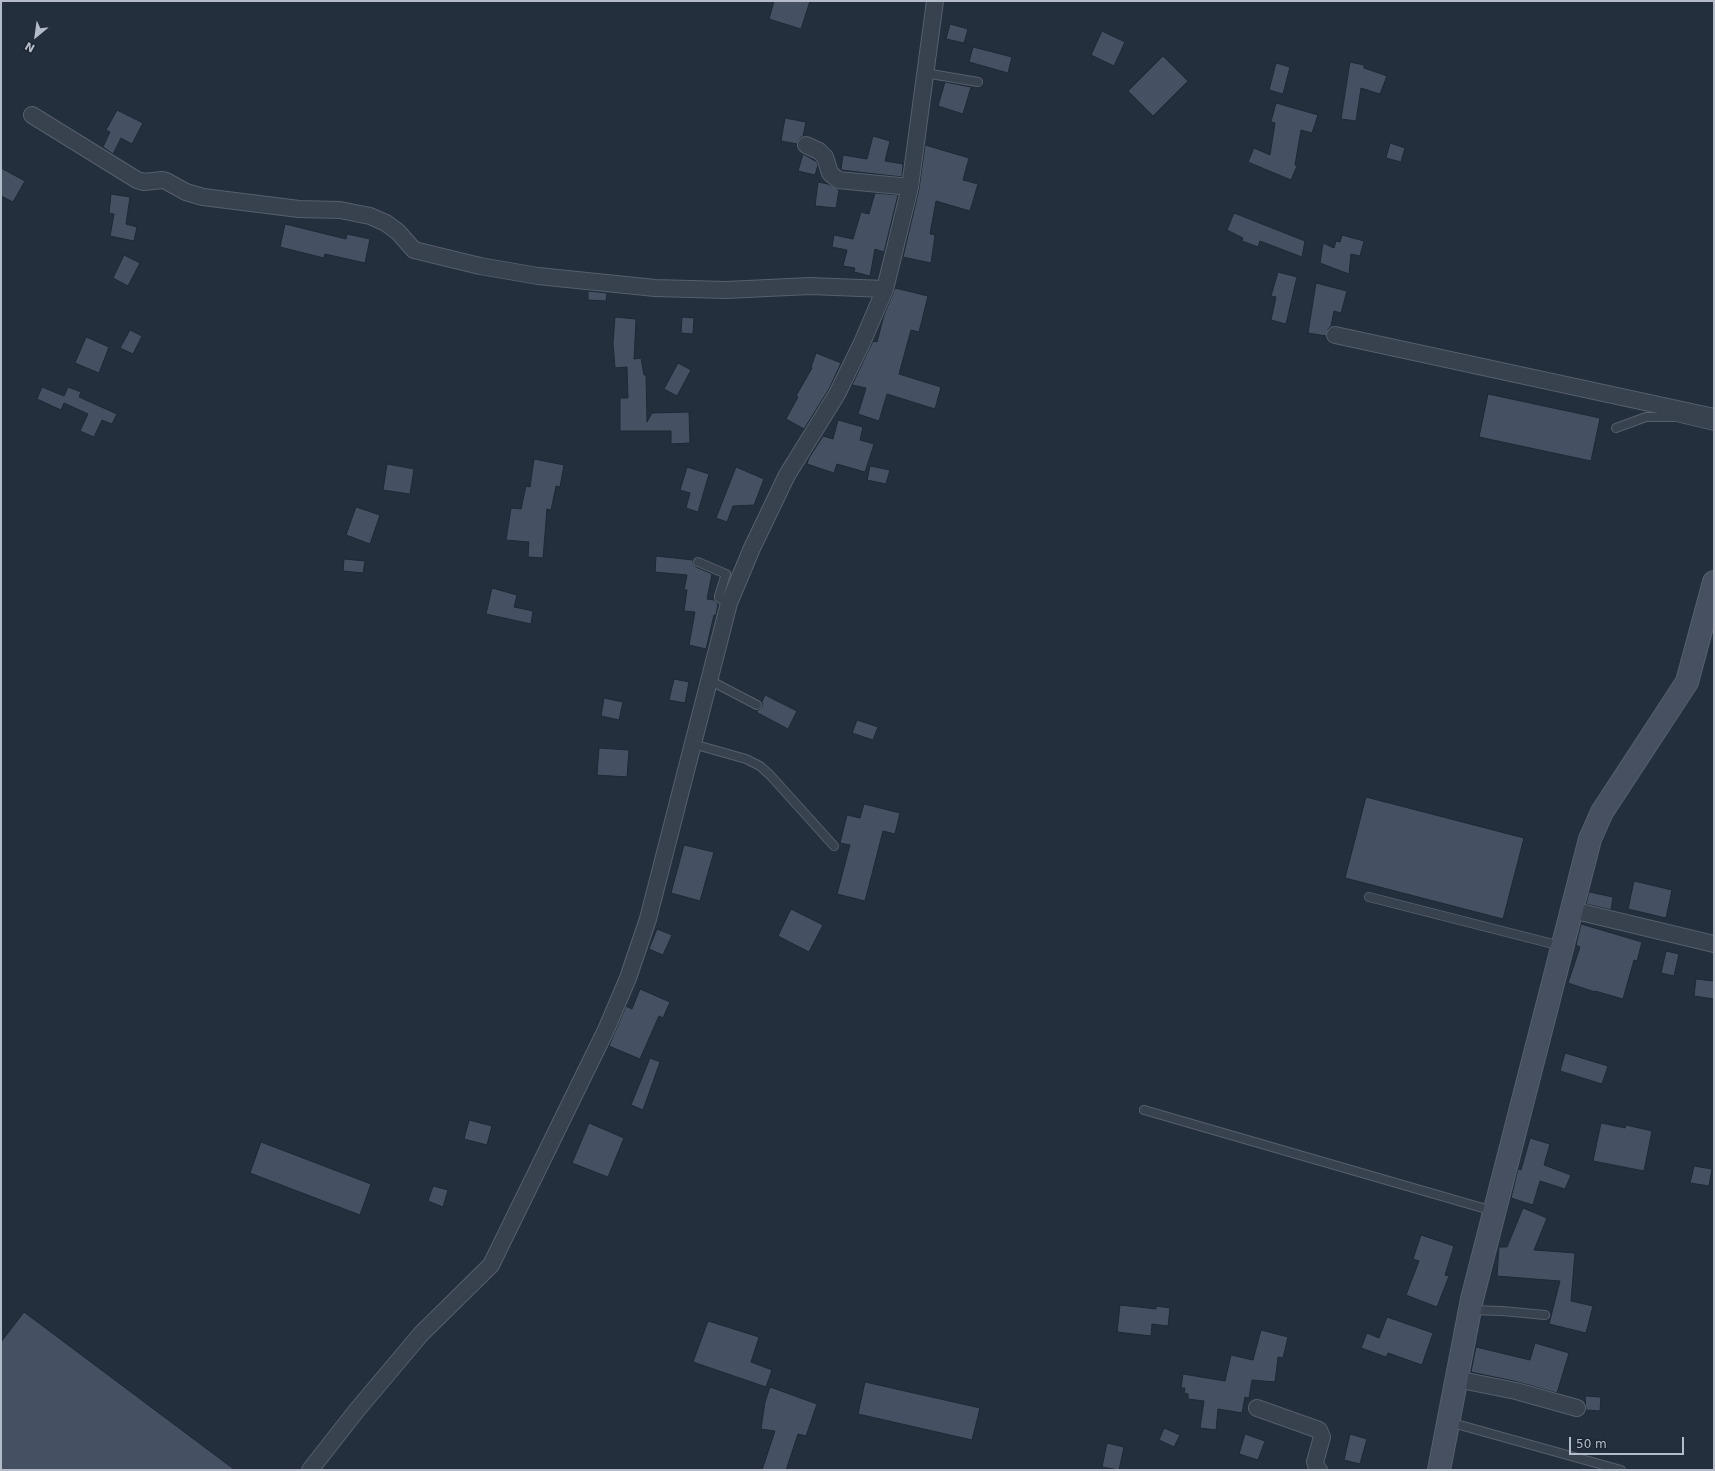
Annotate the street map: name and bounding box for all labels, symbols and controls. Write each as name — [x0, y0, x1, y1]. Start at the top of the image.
north arrow — [16, 16, 56, 56]
text: N — [23, 39, 37, 55]
scale bar — [1571, 1429, 1686, 1455]
text: 50 m — [1576, 1437, 1607, 1451]

